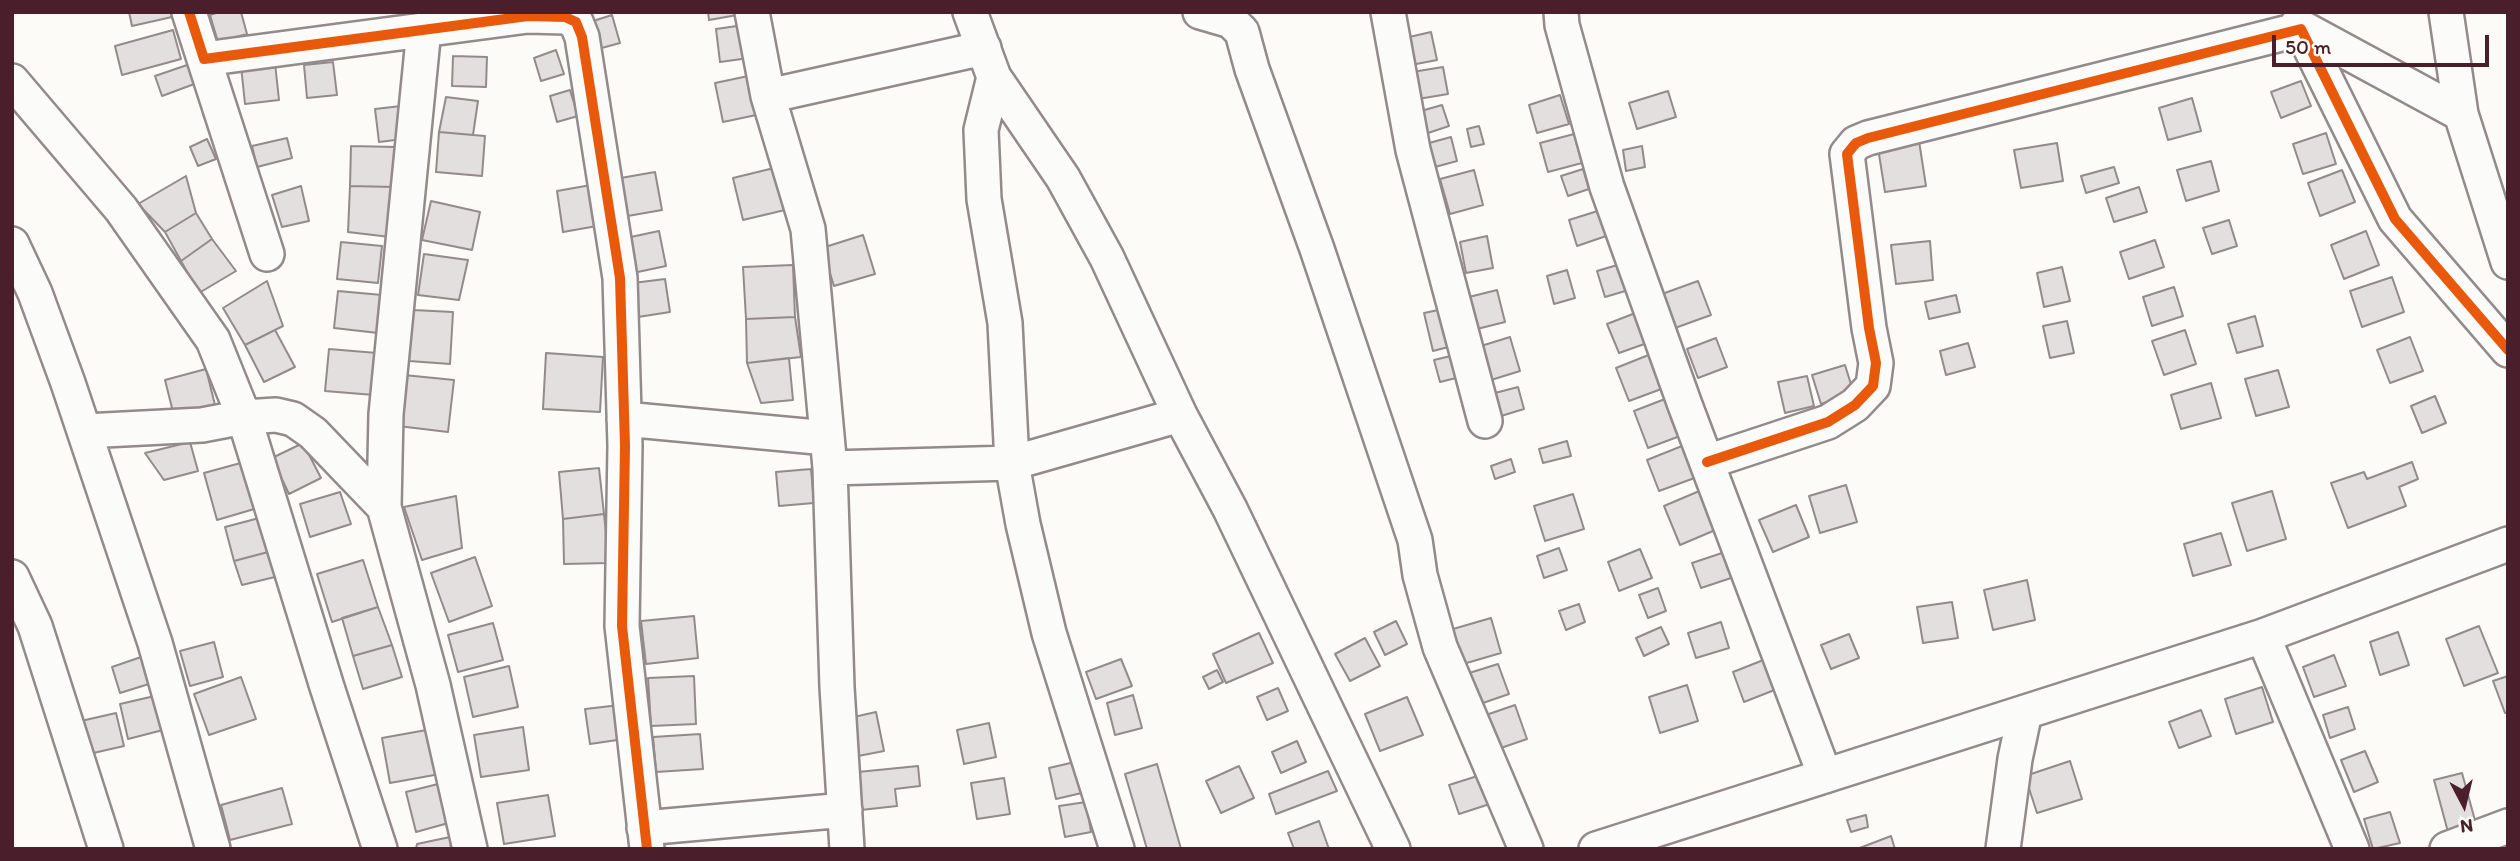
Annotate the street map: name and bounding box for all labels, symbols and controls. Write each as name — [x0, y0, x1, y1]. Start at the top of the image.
scale bar — [2275, 21, 2492, 65]
text: 50 m — [2285, 34, 2331, 59]
north arrow — [2429, 770, 2499, 840]
text: N — [2459, 814, 2474, 839]

